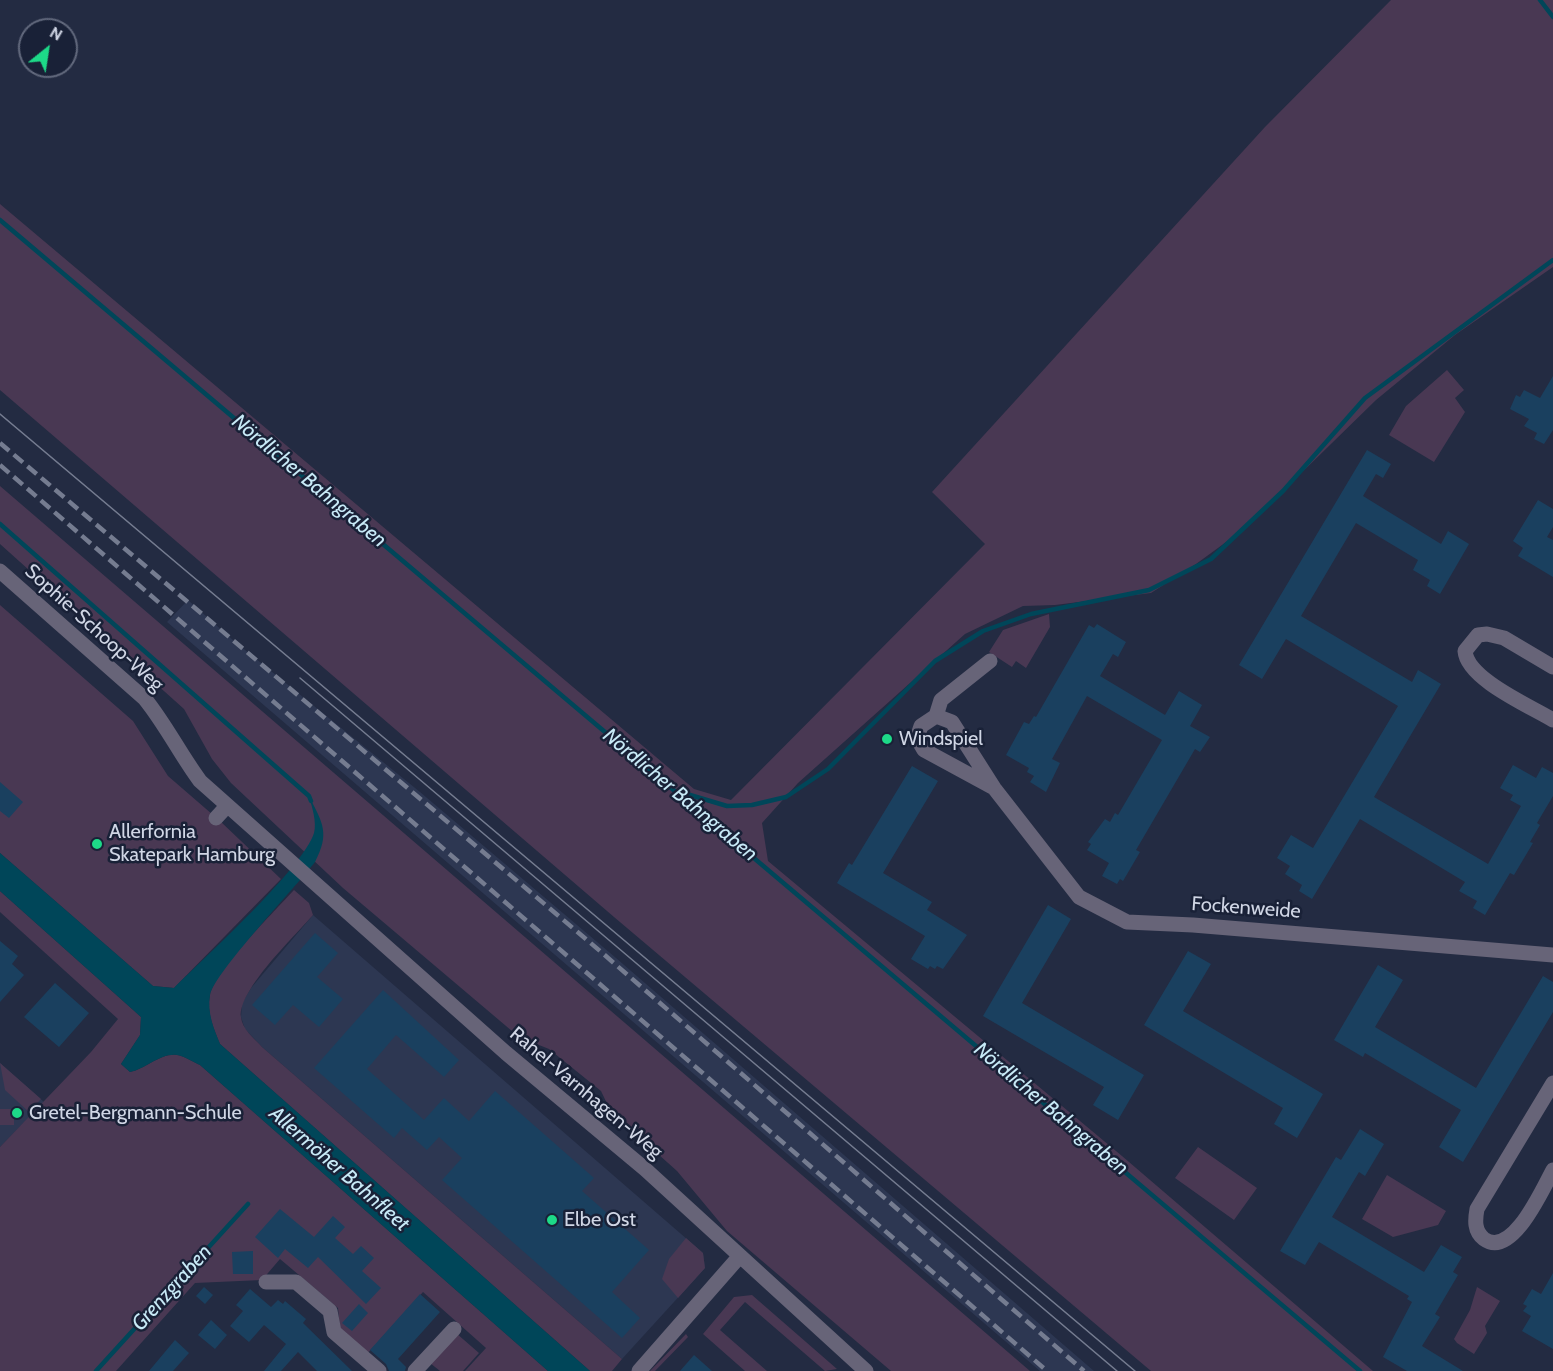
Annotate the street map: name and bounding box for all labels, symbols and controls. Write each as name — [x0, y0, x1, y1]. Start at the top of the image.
north arrow — [18, 18, 78, 78]
text: N — [47, 23, 66, 45]
water label: Nördlicher Bahngraben — [227, 409, 391, 553]
street label: Sophie-Schoop-Weg — [20, 559, 168, 697]
water label: Nördlicher Bahngraben — [598, 723, 762, 867]
place label: Windspiel — [899, 727, 983, 751]
marker: Windspiel — [880, 732, 894, 746]
place label: Allerfornia Skatepark Hamburg — [109, 820, 275, 867]
marker: Allerfornia Skatepark Hamburg — [90, 837, 104, 851]
street label: Fockenweide — [1190, 892, 1302, 924]
street label: Rahel-Varnhagen-Weg — [505, 1022, 667, 1164]
water label: Nördlicher Bahngraben — [969, 1037, 1133, 1181]
place label: Gretel-Bergmann-Schule — [29, 1101, 242, 1125]
water label: Allermöher Bahnfleet — [264, 1101, 414, 1237]
marker: Gretel-Bergmann-Schule — [10, 1106, 24, 1120]
place label: Elbe Ost — [564, 1208, 636, 1232]
marker: Elbe Ost — [545, 1213, 559, 1227]
water label: Grenzgraben — [127, 1240, 217, 1336]

